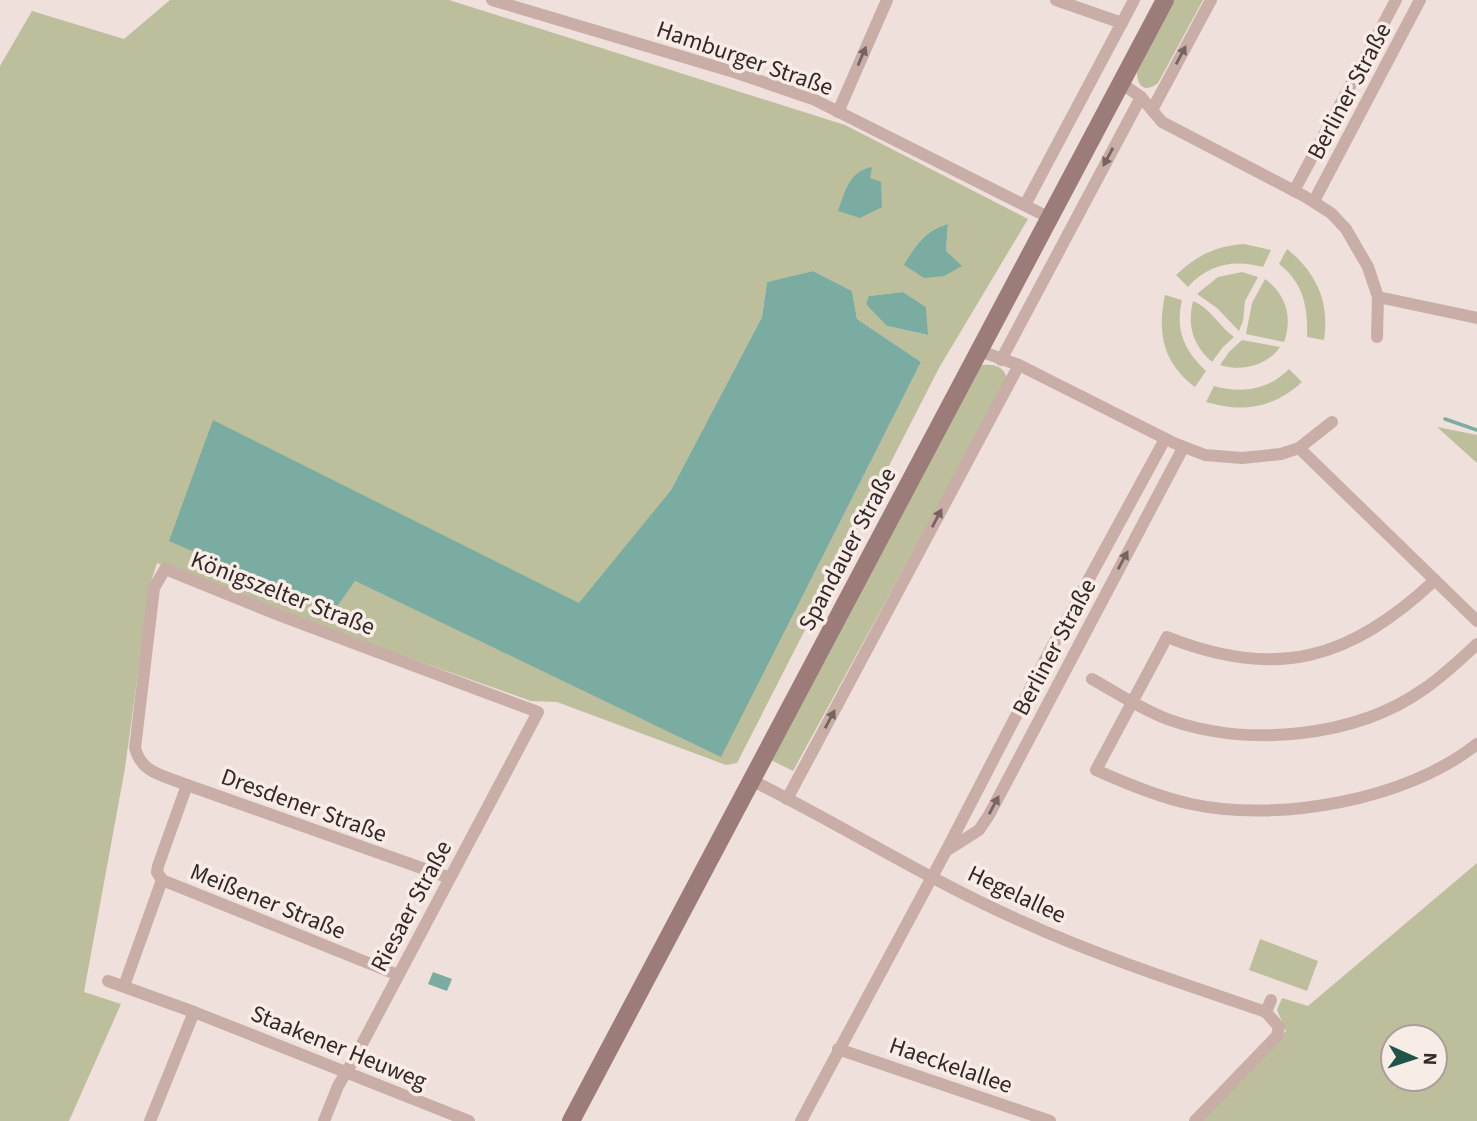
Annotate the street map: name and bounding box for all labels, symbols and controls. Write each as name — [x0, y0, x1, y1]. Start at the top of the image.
street label: Hamburger Straße — [652, 12, 838, 105]
street label: Berliner Straße — [1299, 17, 1400, 166]
one-way arrow — [1176, 45, 1187, 65]
one-way arrow — [856, 46, 868, 66]
one-way arrow — [1103, 147, 1115, 167]
street label: Spandauer Straße — [790, 461, 905, 637]
one-way arrow — [931, 508, 943, 528]
street label: Königszelter Straße — [186, 542, 380, 645]
one-way arrow — [1117, 551, 1129, 570]
street label: Berliner Straße — [1004, 573, 1105, 722]
one-way arrow — [823, 708, 835, 728]
street label: Dresdener Straße — [216, 759, 392, 852]
one-way arrow — [989, 795, 1000, 815]
street label: Riesaer Straße — [362, 834, 461, 978]
street label: Meißener Straße — [185, 854, 351, 949]
street label: Hegelallee — [962, 856, 1072, 933]
street label: Staakener Heuweg — [246, 996, 432, 1099]
north arrow — [1379, 1023, 1449, 1093]
street label: Haeckelallee — [885, 1028, 1017, 1103]
text: N — [1416, 1052, 1443, 1066]

